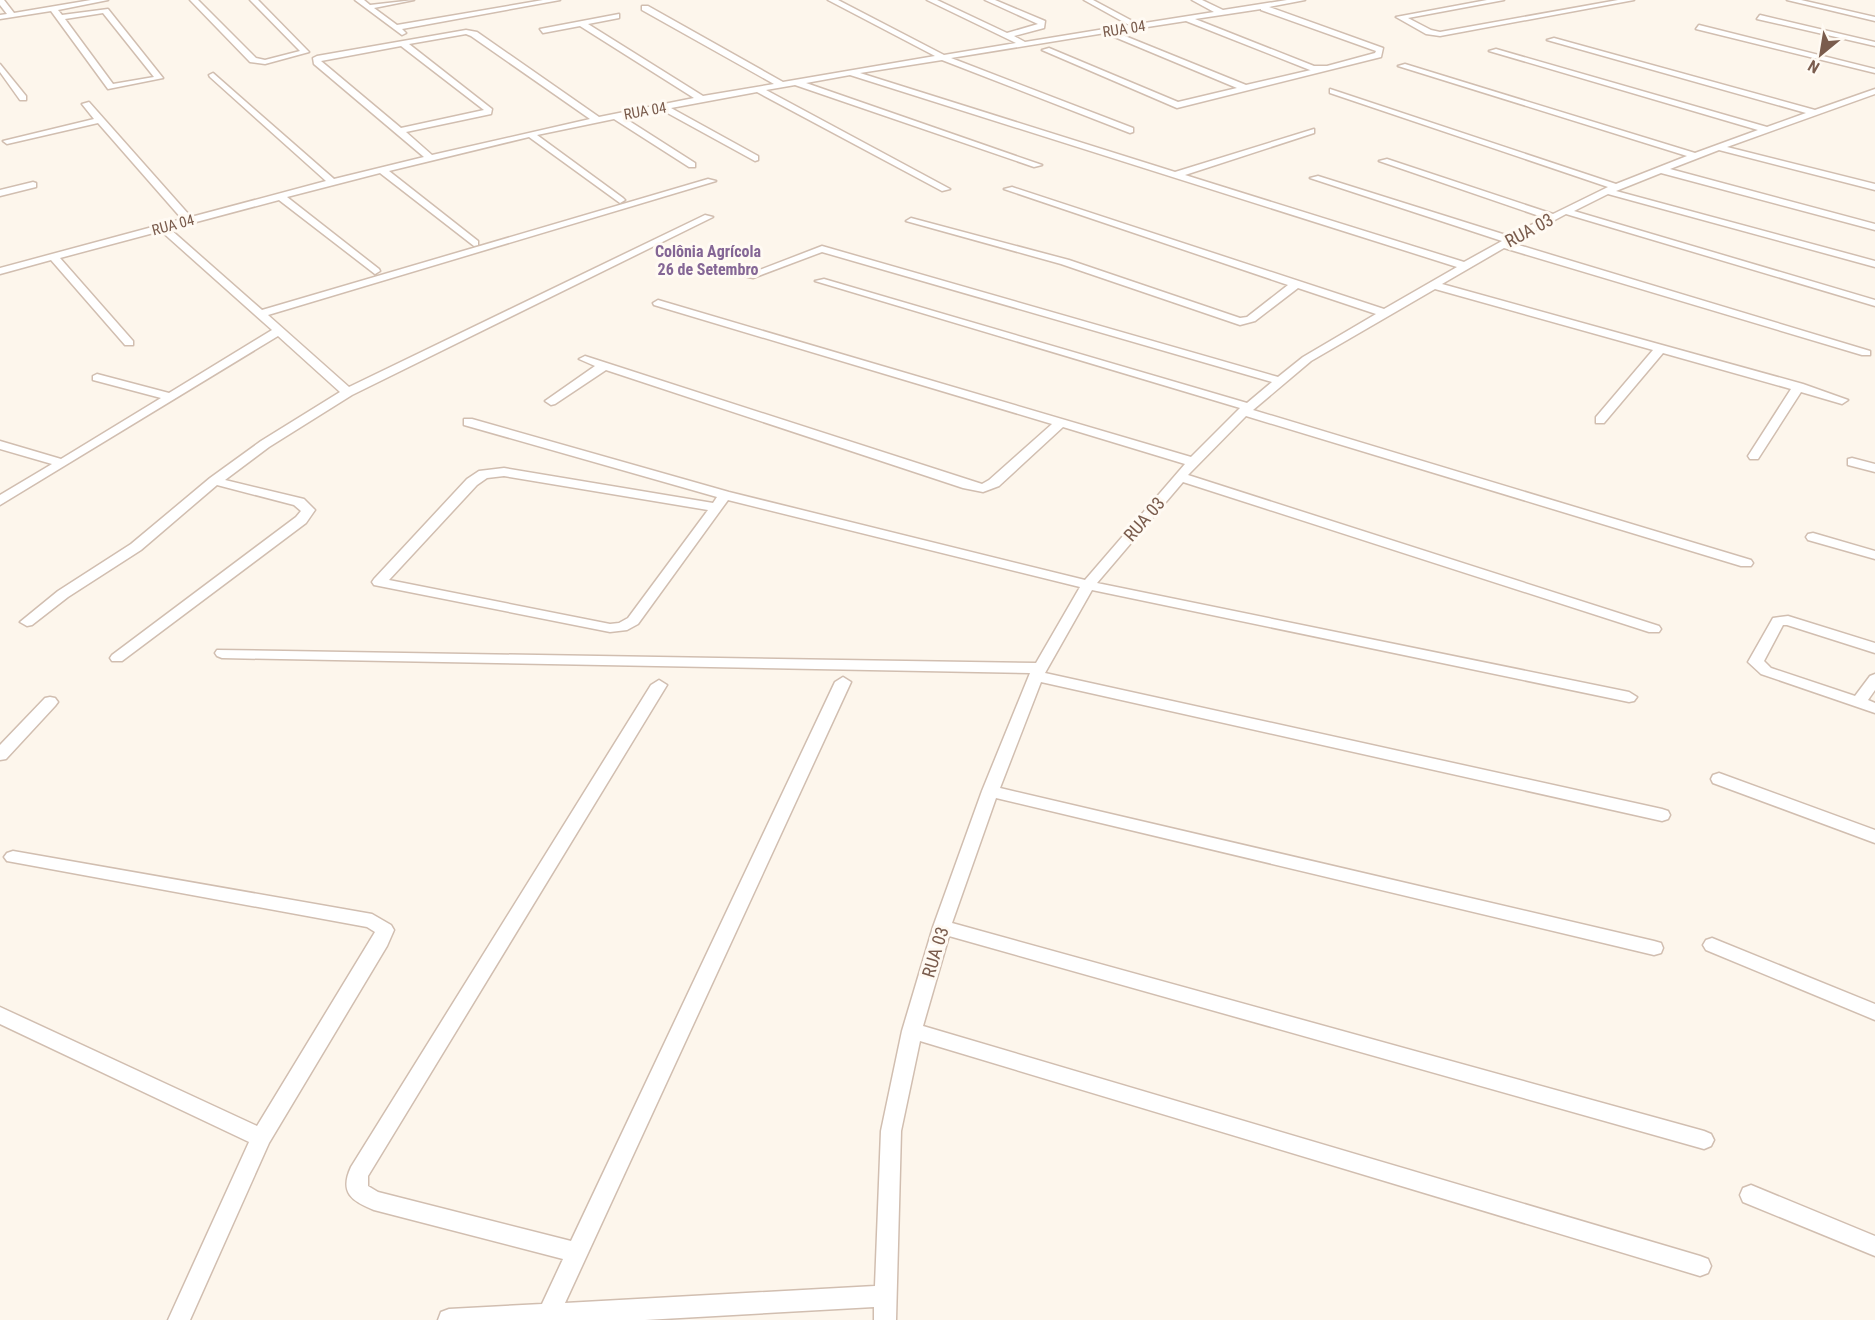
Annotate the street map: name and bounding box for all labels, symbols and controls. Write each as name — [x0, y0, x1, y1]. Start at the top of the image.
street label: RUA 04 — [1101, 17, 1147, 41]
north arrow — [1791, 24, 1851, 84]
text: N — [1805, 56, 1823, 77]
street label: RUA 04 — [622, 98, 668, 124]
street label: RUA 03 — [1501, 209, 1557, 251]
street label: RUA 04 — [150, 211, 196, 239]
district label: Colônia Agrícola 26 de Setembro — [655, 242, 762, 279]
street label: RUA 03 — [1119, 493, 1169, 545]
street label: RUA 03 — [917, 924, 953, 980]

